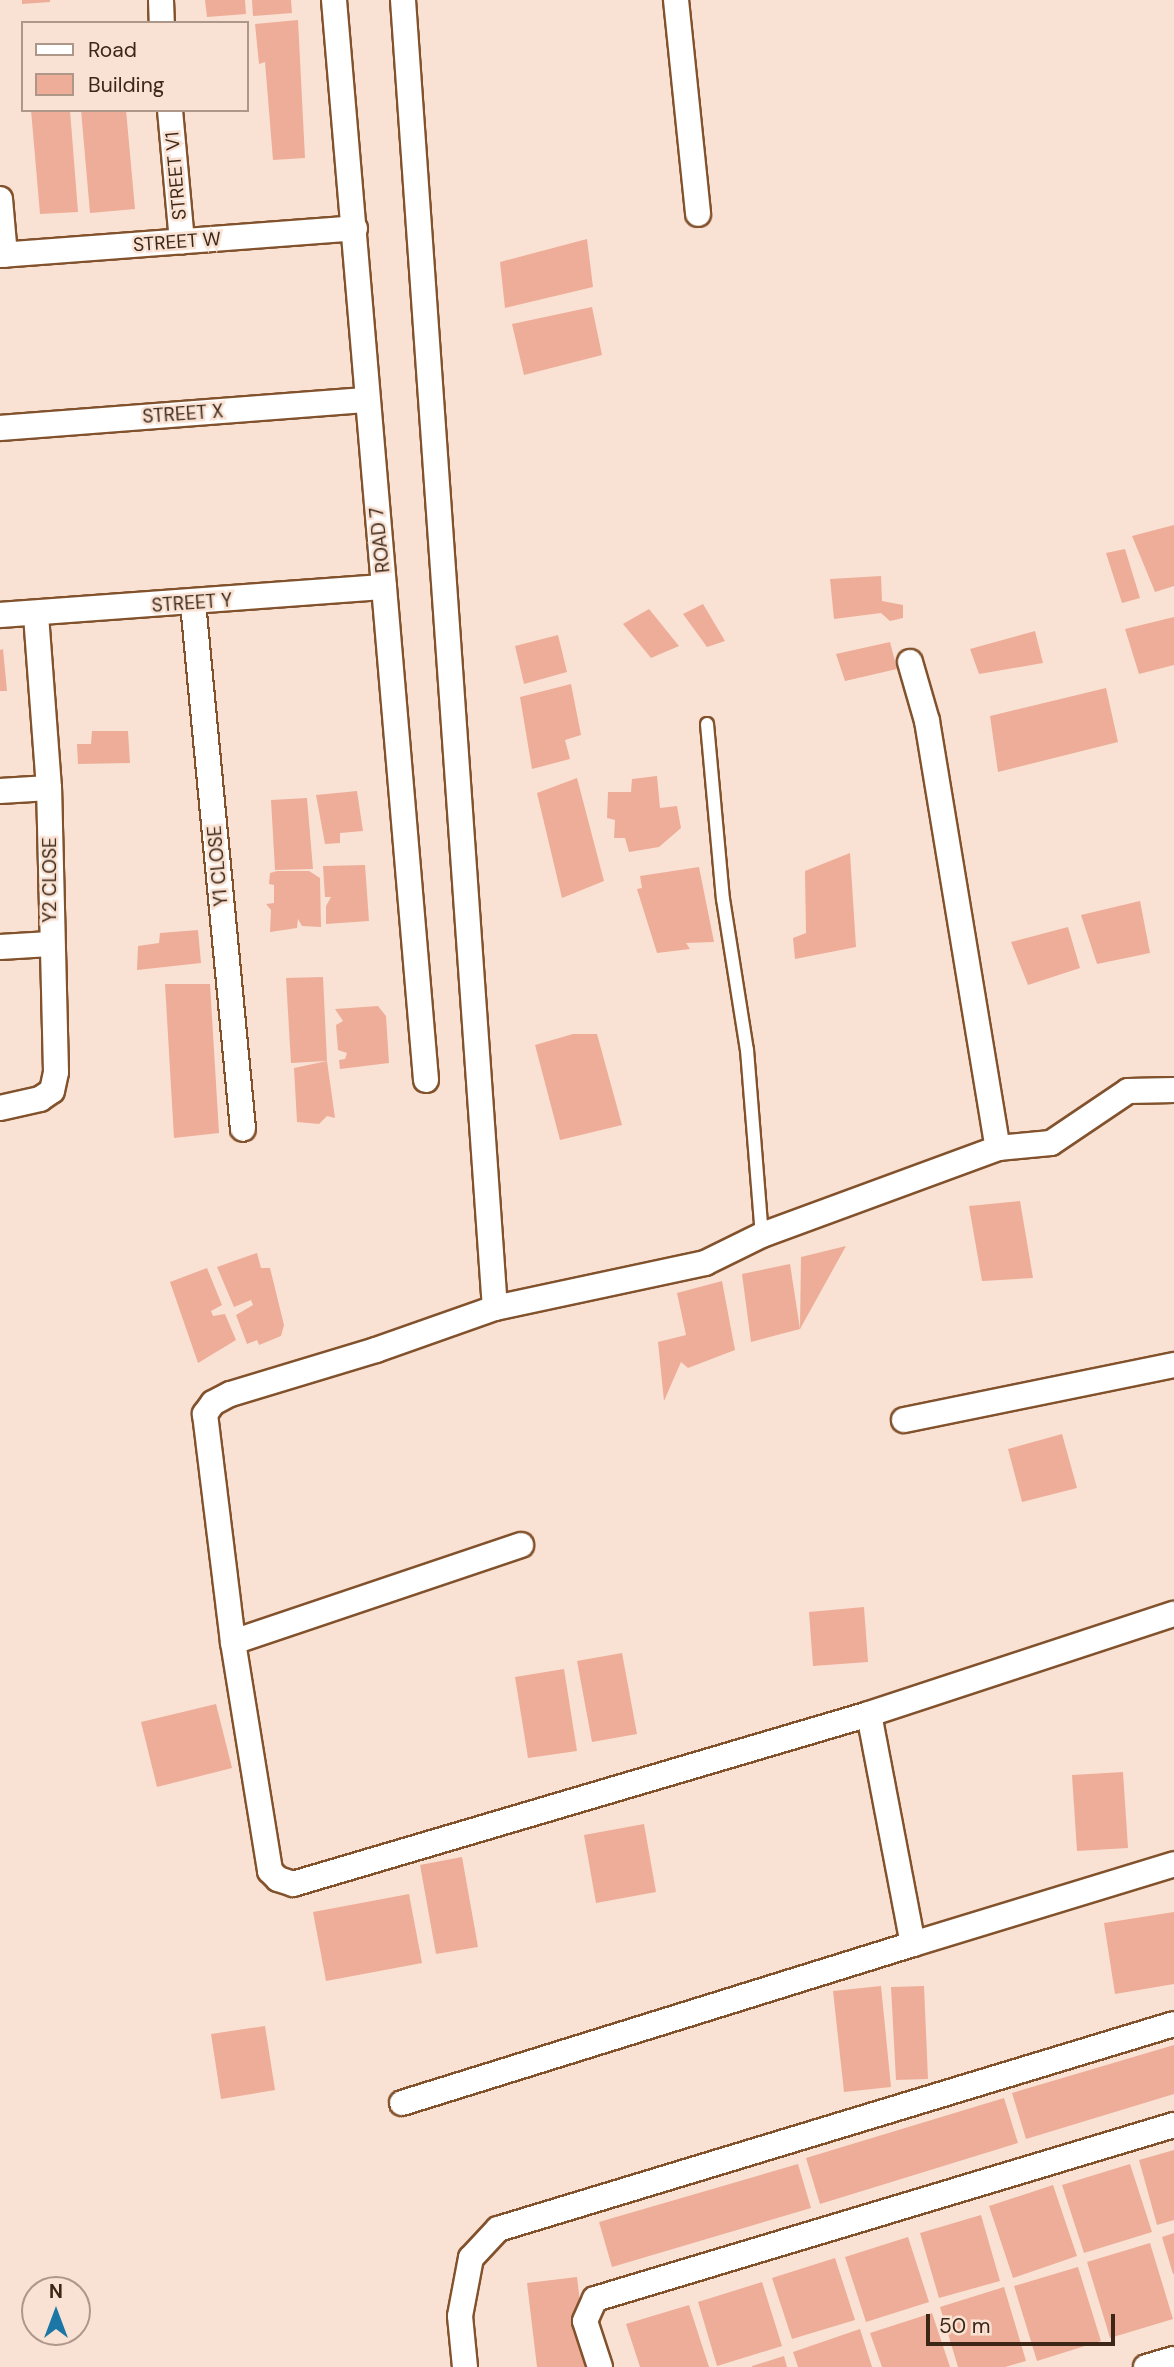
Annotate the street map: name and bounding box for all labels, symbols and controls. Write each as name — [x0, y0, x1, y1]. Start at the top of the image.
legend — [21, 21, 248, 112]
text: Road — [88, 36, 137, 64]
text: Building — [88, 71, 164, 99]
street label: STREET V1 — [161, 131, 191, 221]
street label: STREET W — [132, 228, 222, 256]
street label: STREET X — [142, 400, 224, 428]
street label: ROAD 7 — [365, 506, 395, 574]
street label: STREET Y — [151, 589, 233, 617]
street label: Y1 CLOSE — [203, 825, 233, 907]
street label: Y2 CLOSE — [39, 837, 61, 923]
north arrow — [21, 2276, 91, 2346]
text: N — [49, 2279, 63, 2304]
scale bar — [929, 2300, 1118, 2344]
text: 50 m — [939, 2312, 990, 2340]

